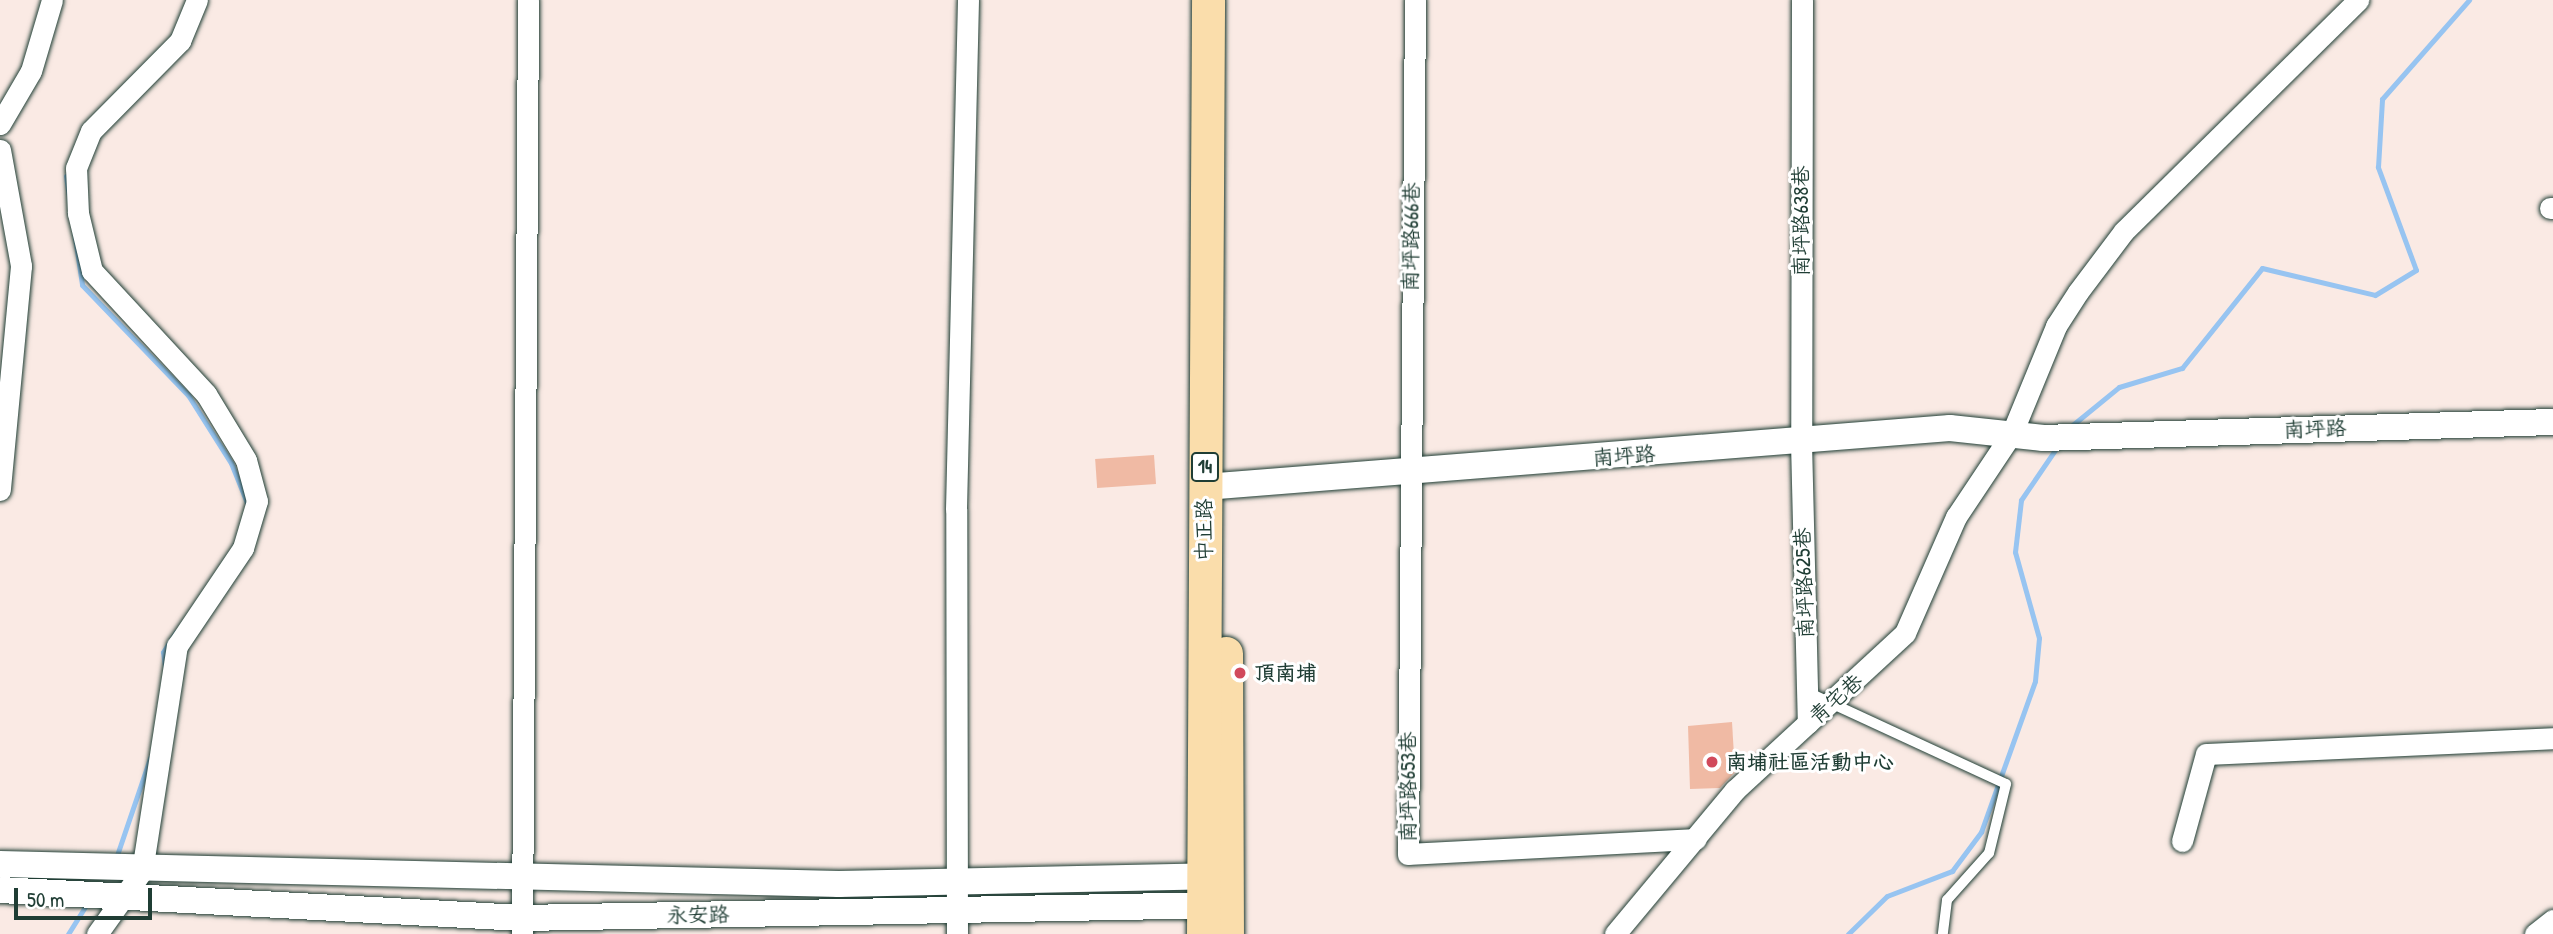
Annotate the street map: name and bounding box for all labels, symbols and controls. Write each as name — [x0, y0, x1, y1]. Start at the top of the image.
street label: 南坪路638巷 — [1788, 166, 1814, 276]
street label: 南坪路666巷 — [1397, 182, 1425, 292]
street label: 南坪路 — [2283, 415, 2347, 443]
street label: 南坪路 — [1592, 441, 1656, 471]
road number: 14 — [1189, 452, 1221, 482]
street label: 中正路 — [1191, 499, 1217, 561]
street label: 南坪路625巷 — [1789, 527, 1819, 639]
place label: 頂南埔 — [1254, 660, 1317, 686]
marker: 頂南埔 — [1232, 665, 1248, 681]
street label: 青宅巷 — [1804, 669, 1868, 729]
street label: 南坪路653巷 — [1395, 732, 1421, 842]
place label: 南埔社區活動中心 — [1726, 749, 1894, 775]
marker: 南埔社區活動中心 — [1704, 754, 1720, 770]
scale bar — [18, 874, 156, 918]
text: 50 m — [27, 885, 64, 914]
street label: 永安路 — [666, 902, 730, 928]

